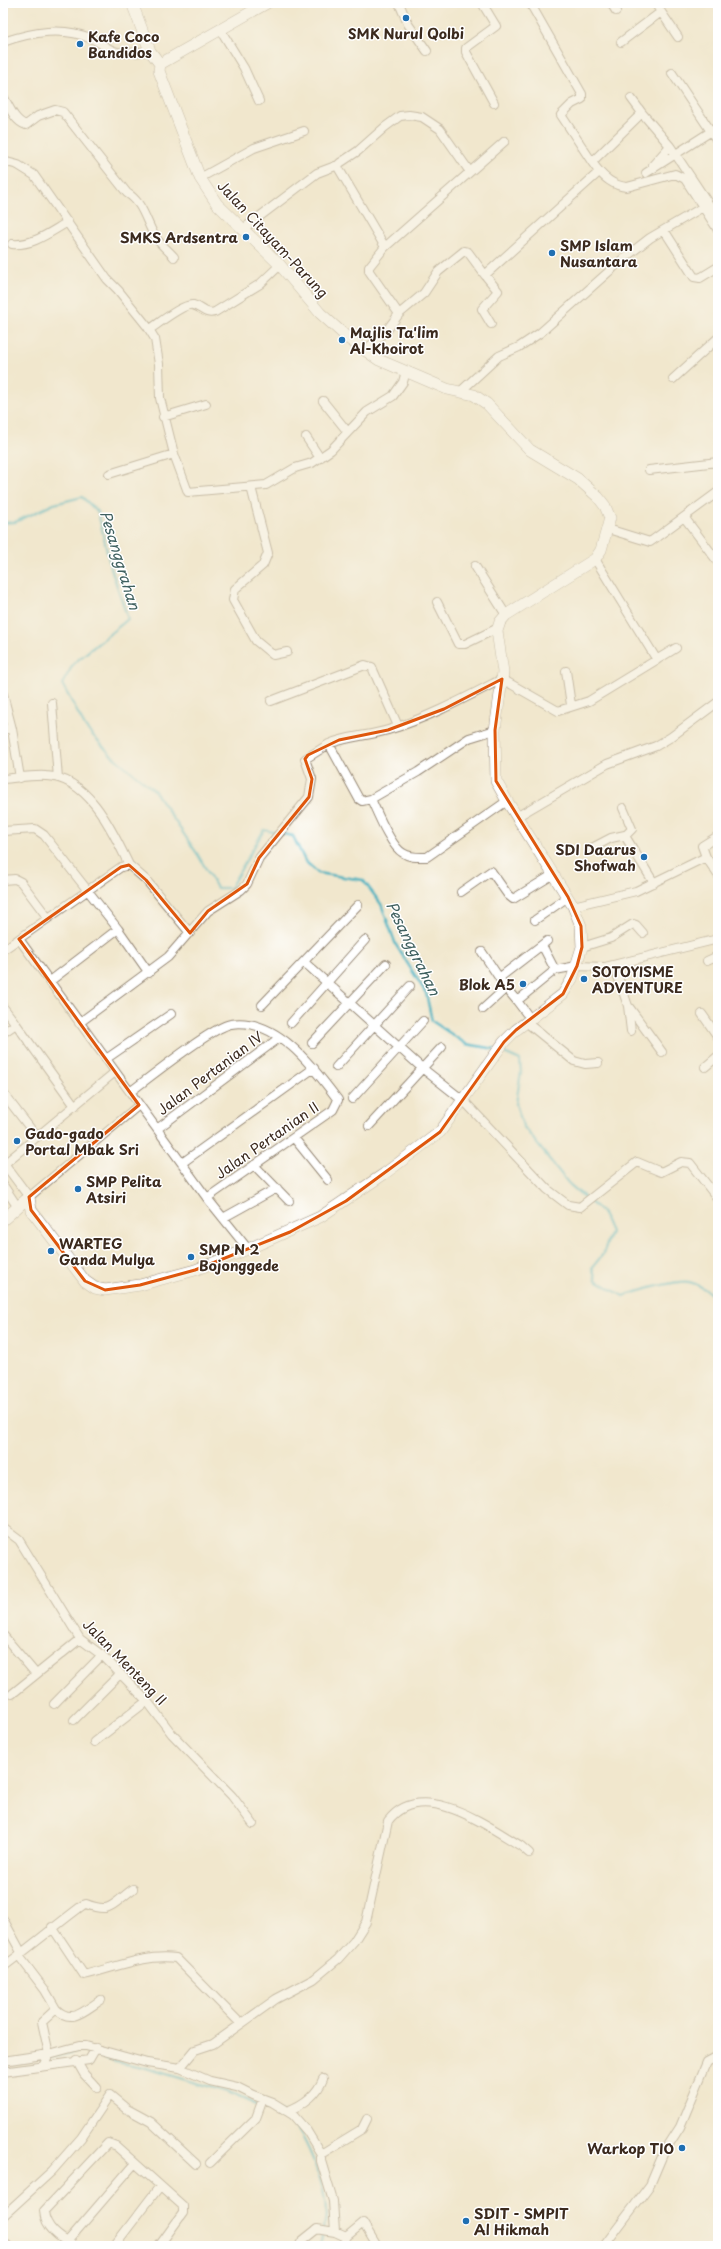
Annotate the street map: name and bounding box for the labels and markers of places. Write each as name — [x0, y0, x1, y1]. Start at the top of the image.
marker: SMK Nurul Qolbi — [401, 13, 411, 23]
place label: SMK Nurul Qolbi — [348, 23, 464, 44]
place label: Kafe Coco Bandidos — [88, 26, 159, 63]
marker: Kafe Coco Bandidos — [75, 39, 85, 49]
place label: SMKS Ardsentra — [120, 227, 239, 248]
marker: SMKS Ardsentra — [241, 232, 251, 242]
place label: SMP Islam Nusantara — [560, 235, 638, 272]
marker: SMP Islam Nusantara — [547, 248, 557, 258]
place label: Majlis Ta'lim Al-Khoirot — [350, 322, 439, 359]
marker: Majlis Ta'lim Al-Khoirot — [337, 335, 347, 345]
place label: SDI Daarus Shofwah — [555, 839, 636, 876]
marker: SDI Daarus Shofwah — [639, 852, 649, 862]
place label: SOTOYISME ADVENTURE — [592, 961, 683, 998]
place label: Blok A5 — [459, 974, 515, 995]
marker: SOTOYISME ADVENTURE — [579, 974, 589, 984]
marker: Blok A5 — [518, 979, 528, 989]
place label: Gado-gado Portal Mbak Sri — [25, 1123, 139, 1160]
marker: Gado-gado Portal Mbak Sri — [12, 1136, 22, 1146]
place label: SMP Pelita Atsiri — [85, 1171, 162, 1208]
marker: SMP Pelita Atsiri — [73, 1184, 83, 1194]
place label: WARTEG Ganda Mulya — [59, 1233, 155, 1270]
place label: SMP N 2 Bojonggede — [199, 1239, 279, 1276]
marker: WARTEG Ganda Mulya — [46, 1246, 56, 1256]
marker: SMP N 2 Bojonggede — [186, 1252, 196, 1262]
place label: Warkop TIO — [587, 2138, 674, 2159]
marker: Warkop TIO — [677, 2143, 687, 2153]
place label: SDIT - SMPIT Al Hikmah — [474, 2203, 569, 2240]
marker: SDIT - SMPIT Al Hikmah — [461, 2216, 471, 2226]

